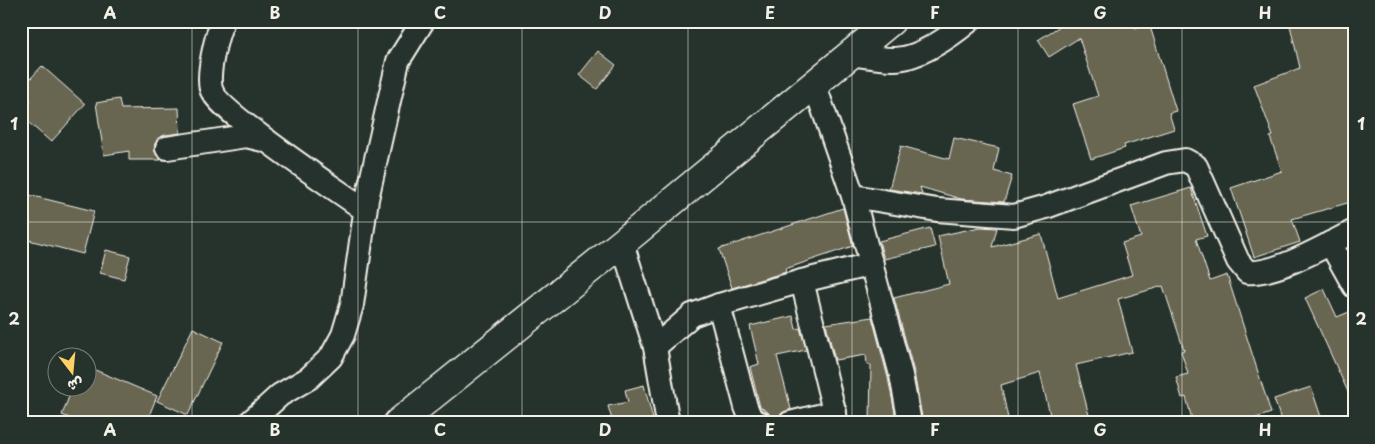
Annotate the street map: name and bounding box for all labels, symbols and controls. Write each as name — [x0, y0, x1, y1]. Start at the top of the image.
text: A — [104, 0, 117, 24]
text: B — [270, 0, 281, 24]
text: C — [434, 0, 446, 24]
text: D — [599, 0, 611, 24]
text: E — [765, 0, 775, 24]
text: F — [930, 0, 940, 24]
text: G — [1093, 0, 1107, 24]
text: H — [1259, 0, 1271, 24]
text: 1 — [10, 111, 18, 135]
text: 1 — [1357, 111, 1365, 135]
text: 2 — [8, 306, 20, 330]
text: 2 — [1355, 306, 1367, 330]
north arrow — [48, 346, 98, 396]
text: ش — [65, 373, 86, 397]
text: A — [104, 417, 117, 441]
text: B — [270, 417, 281, 441]
text: C — [434, 417, 446, 441]
text: D — [599, 417, 611, 441]
text: E — [765, 417, 775, 441]
text: F — [930, 417, 940, 441]
text: G — [1093, 417, 1107, 441]
text: H — [1259, 417, 1271, 441]

